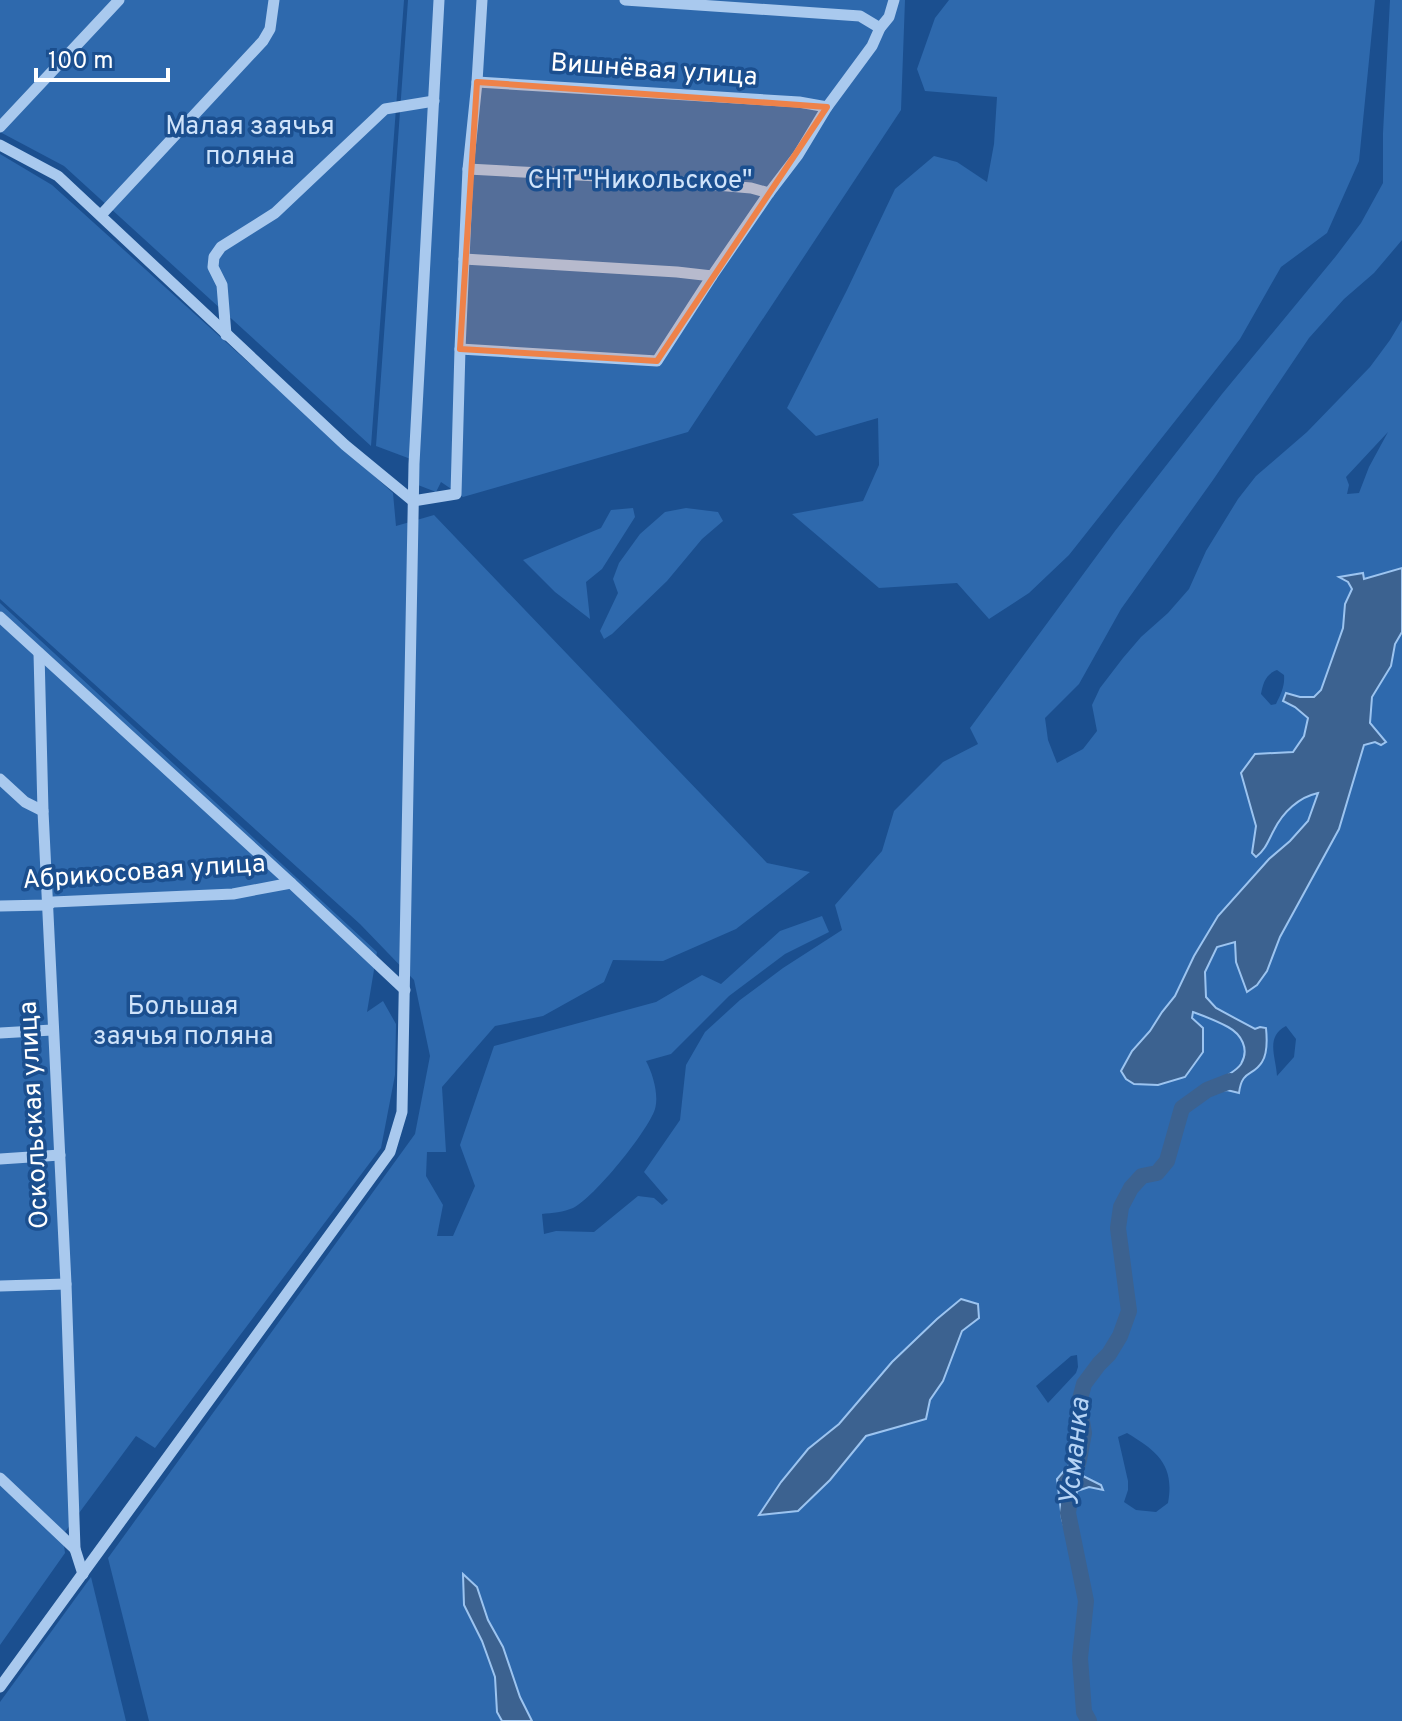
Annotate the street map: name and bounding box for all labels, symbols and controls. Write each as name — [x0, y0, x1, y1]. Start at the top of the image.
scale bar — [36, 32, 168, 82]
text: 100 m — [48, 47, 114, 77]
street label: Вишнёвая улица — [549, 47, 759, 95]
park label: Малая заячья поляна — [165, 111, 335, 174]
park label: СНТ "Никольское" — [528, 165, 752, 198]
street label: Абрикосовая улица — [22, 848, 266, 898]
park label: Большая заячья поляна — [93, 991, 273, 1054]
street label: Оскольская улица — [13, 1000, 57, 1230]
water label: Усманка — [1052, 1395, 1100, 1508]

